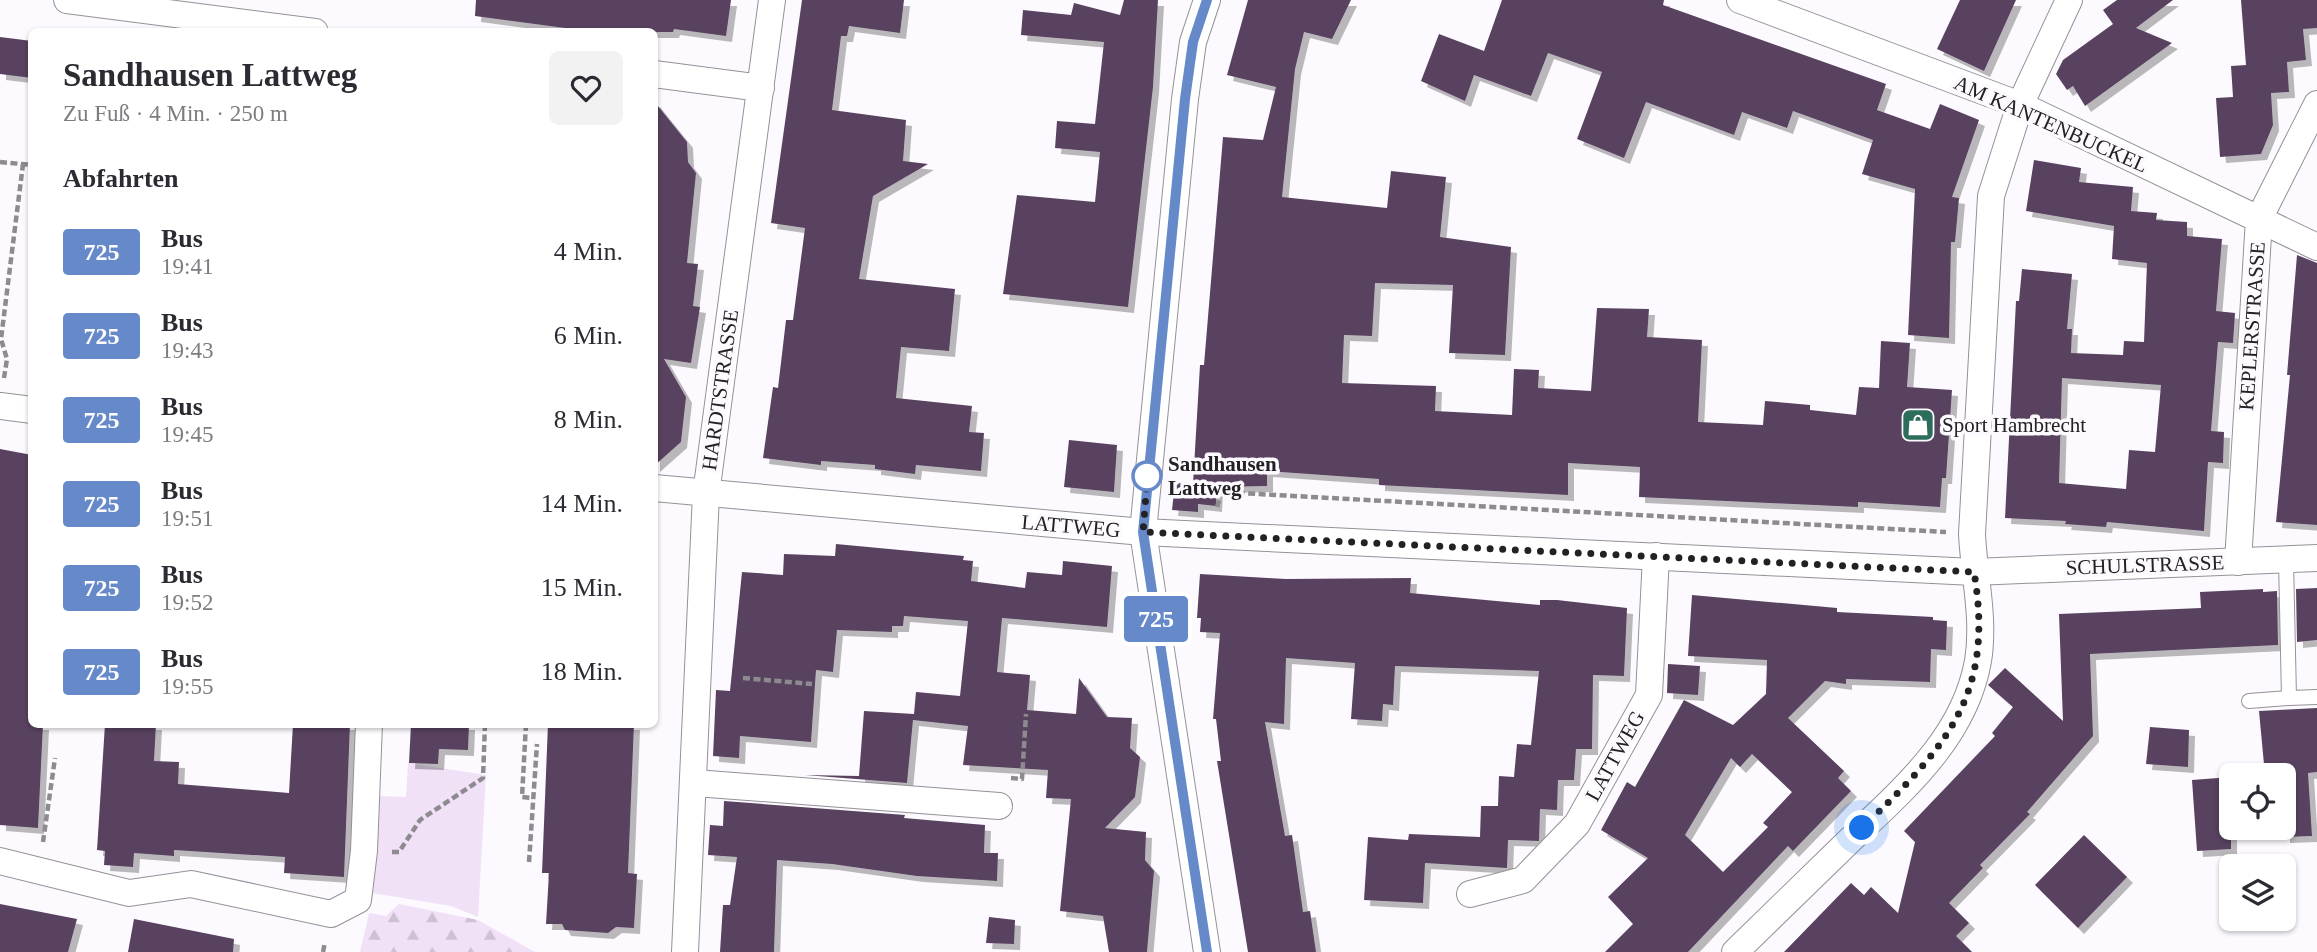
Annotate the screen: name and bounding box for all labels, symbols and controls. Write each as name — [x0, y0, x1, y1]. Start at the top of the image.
button: heart — [549, 51, 623, 125]
text: Sandhausen Lattweg — [63, 57, 357, 93]
street label: AM KANTENBUCKEL — [1950, 70, 2152, 178]
text: Zu Fuß · 4 Min. · 250 m — [63, 101, 288, 126]
text: Abfahrten — [63, 164, 179, 193]
text: Bus — [161, 224, 203, 253]
text: 4 Min. — [554, 237, 623, 266]
text: 725 — [84, 239, 120, 265]
street label: KEPLERSTRASSE — [2234, 241, 2270, 411]
text: 19:41 — [161, 254, 213, 279]
text: Bus — [161, 308, 203, 337]
street label: HARDTSTRASSE — [697, 308, 743, 472]
text: 6 Min. — [554, 321, 623, 350]
text: 725 — [84, 323, 120, 349]
text: 19:43 — [161, 338, 213, 363]
text: Bus — [161, 392, 203, 421]
text: 8 Min. — [554, 405, 623, 434]
shop icon: Sport Hambrecht — [1899, 406, 1937, 444]
text: 725 — [84, 407, 120, 433]
place label: Sport Hambrecht — [1942, 413, 2086, 437]
text: 19:45 — [161, 422, 213, 447]
place label: Sandhausen Lattweg — [1168, 452, 1277, 500]
marker: Sandhausen Lattweg — [1132, 461, 1162, 491]
text: Bus — [161, 476, 203, 505]
text: 14 Min. — [541, 489, 623, 518]
text: 725 — [84, 491, 120, 517]
text: 19:51 — [161, 506, 213, 531]
street label: LATTWEG — [1021, 510, 1121, 542]
street label: SCHULSTRASSE — [2065, 550, 2225, 580]
text: Bus — [161, 560, 203, 589]
text: 15 Min. — [541, 573, 623, 602]
text: 725 — [84, 575, 120, 601]
text: 19:52 — [161, 590, 213, 615]
line badge: 725 — [1116, 596, 1196, 642]
text: 725 — [1138, 606, 1174, 632]
text: Bus — [161, 644, 203, 673]
text: 18 Min. — [541, 657, 623, 686]
text: 725 — [84, 659, 120, 685]
text: 19:55 — [161, 674, 213, 699]
street label: LATTWEG — [1580, 707, 1650, 805]
map controls — [2219, 763, 2296, 931]
button: locate — [2219, 763, 2296, 840]
your location — [1844, 810, 1879, 845]
button: layers — [2219, 854, 2296, 931]

